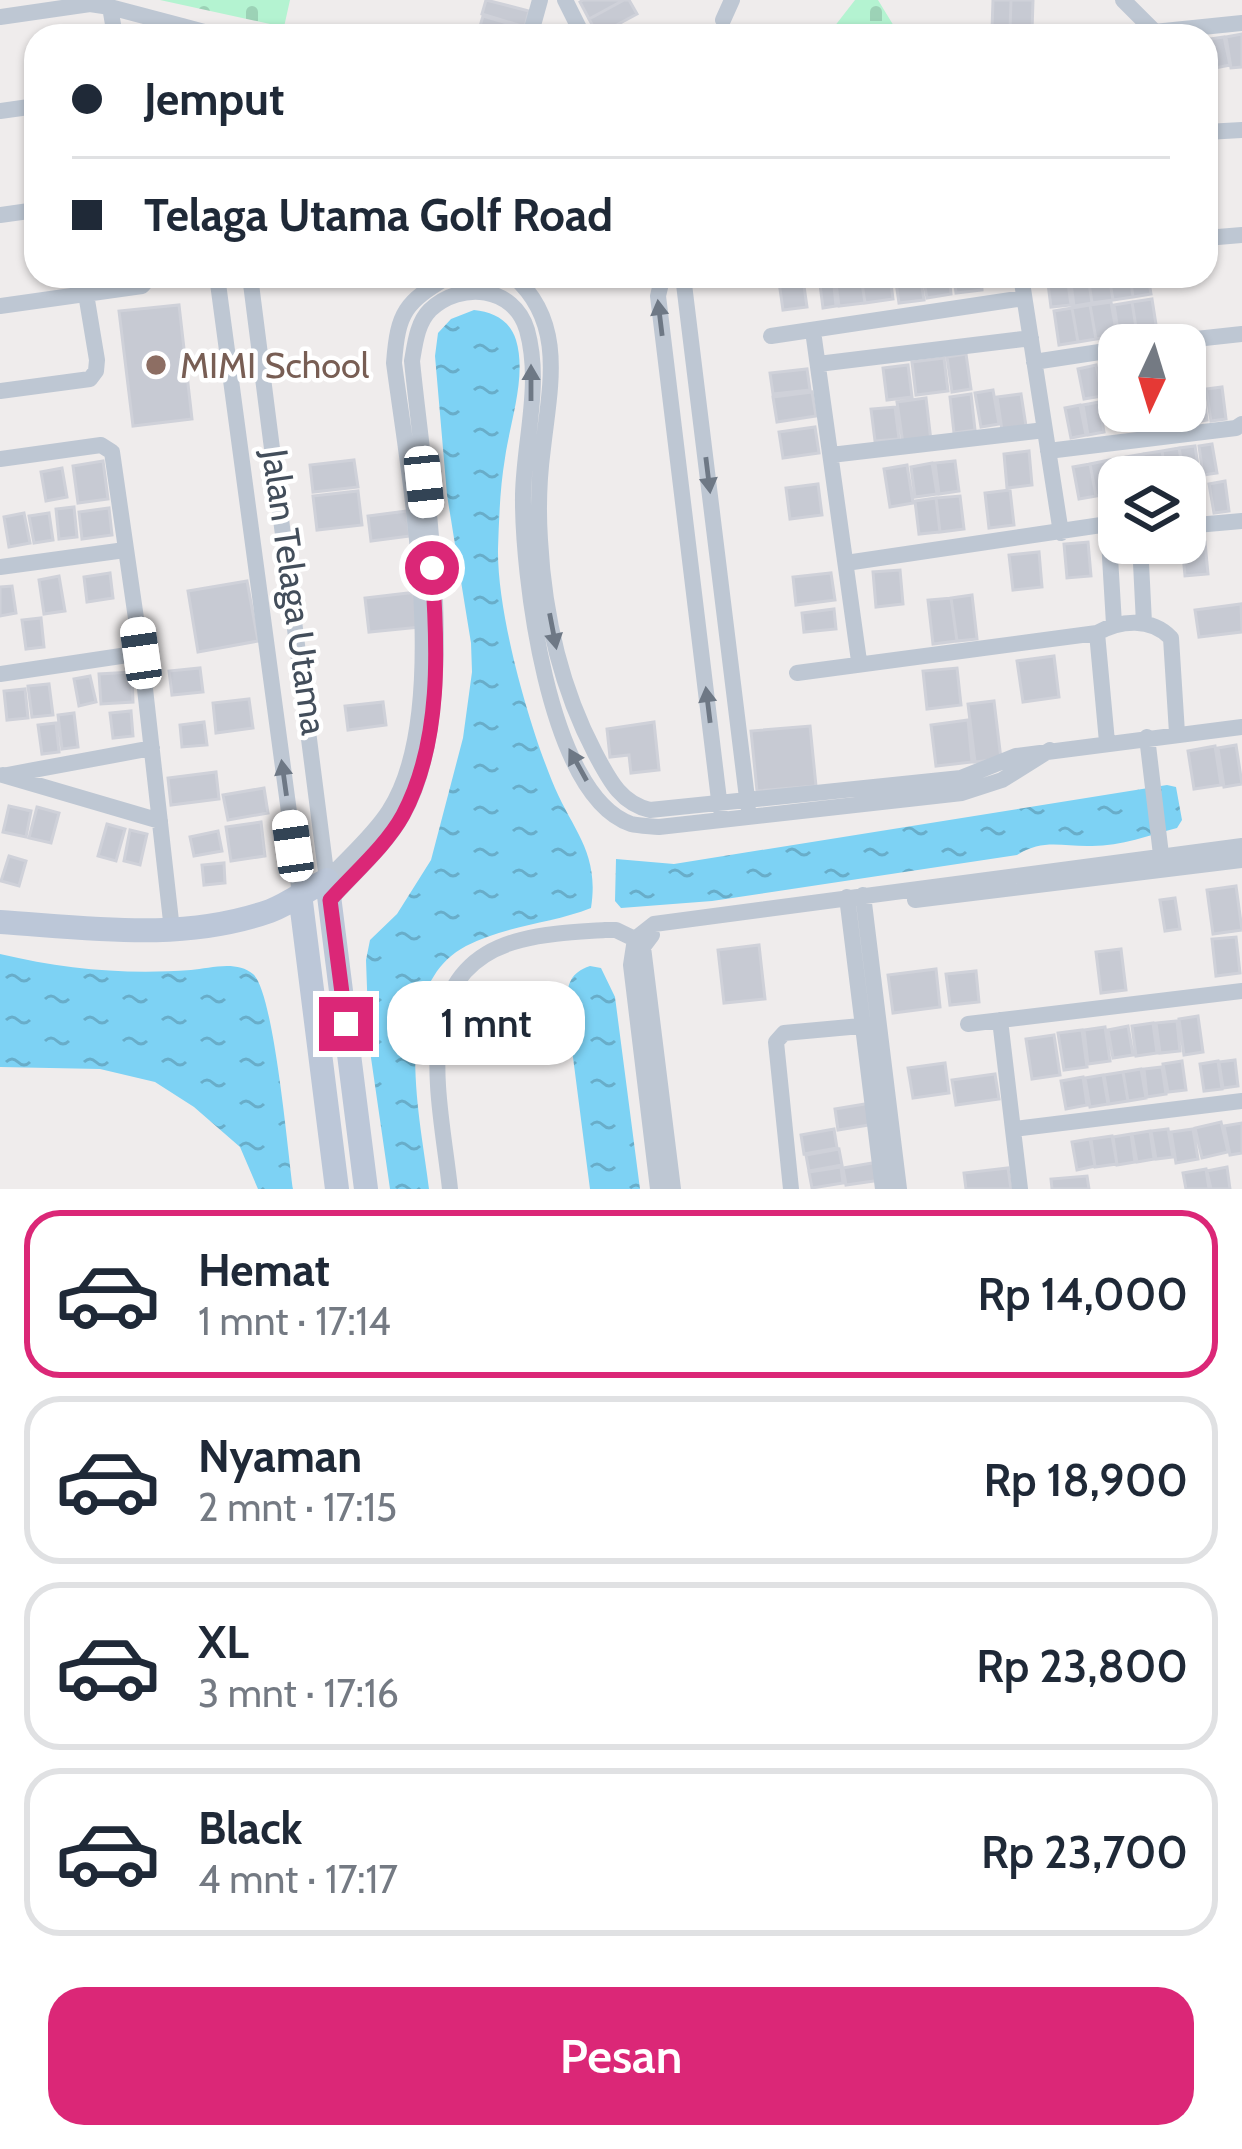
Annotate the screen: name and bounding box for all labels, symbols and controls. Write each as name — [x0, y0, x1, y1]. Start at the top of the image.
text: Jemput — [144, 72, 284, 126]
text: Telaga Utama Golf Road — [144, 188, 613, 242]
one-way arrow — [651, 298, 670, 336]
north arrow — [1098, 324, 1206, 432]
map controls — [1098, 324, 1206, 564]
place label: MIMI School — [180, 343, 370, 387]
marker: MIMI School — [143, 352, 169, 378]
one-way arrow — [521, 364, 540, 402]
car — [402, 444, 446, 520]
street label: Jalan Telaga Utama — [253, 445, 337, 738]
button: layers — [1098, 456, 1206, 564]
one-way arrow — [698, 457, 717, 495]
route start — [405, 541, 459, 595]
one-way arrow — [544, 613, 563, 651]
car — [118, 615, 164, 691]
one-way arrow — [698, 685, 717, 723]
one-way arrow — [568, 747, 589, 782]
one-way arrow — [274, 758, 293, 796]
car — [270, 808, 316, 884]
callout: 1 mnt — [388, 982, 586, 1066]
route end — [319, 997, 373, 1051]
text: 1 mnt — [440, 999, 532, 1047]
icon: car — [54, 1240, 162, 1348]
text: Hemat — [198, 1243, 330, 1297]
text: Rp 14,000 — [978, 1267, 1188, 1321]
text: 1 mnt · 17:14 — [198, 1297, 391, 1345]
icon: car — [54, 1426, 162, 1534]
text: Nyaman — [198, 1429, 362, 1483]
text: Rp 18,900 — [983, 1453, 1188, 1507]
text: 2 mnt · 17:15 — [198, 1483, 397, 1531]
icon: car — [54, 1612, 162, 1720]
text: XL — [198, 1615, 249, 1669]
text: Rp 23,800 — [976, 1639, 1188, 1693]
text: 3 mnt · 17:16 — [198, 1669, 399, 1717]
icon: car — [54, 1798, 162, 1906]
text: Black — [198, 1801, 302, 1855]
text: Rp 23,700 — [981, 1825, 1188, 1879]
text: 4 mnt · 17:17 — [198, 1855, 398, 1903]
button: Pesan — [48, 1987, 1194, 2125]

